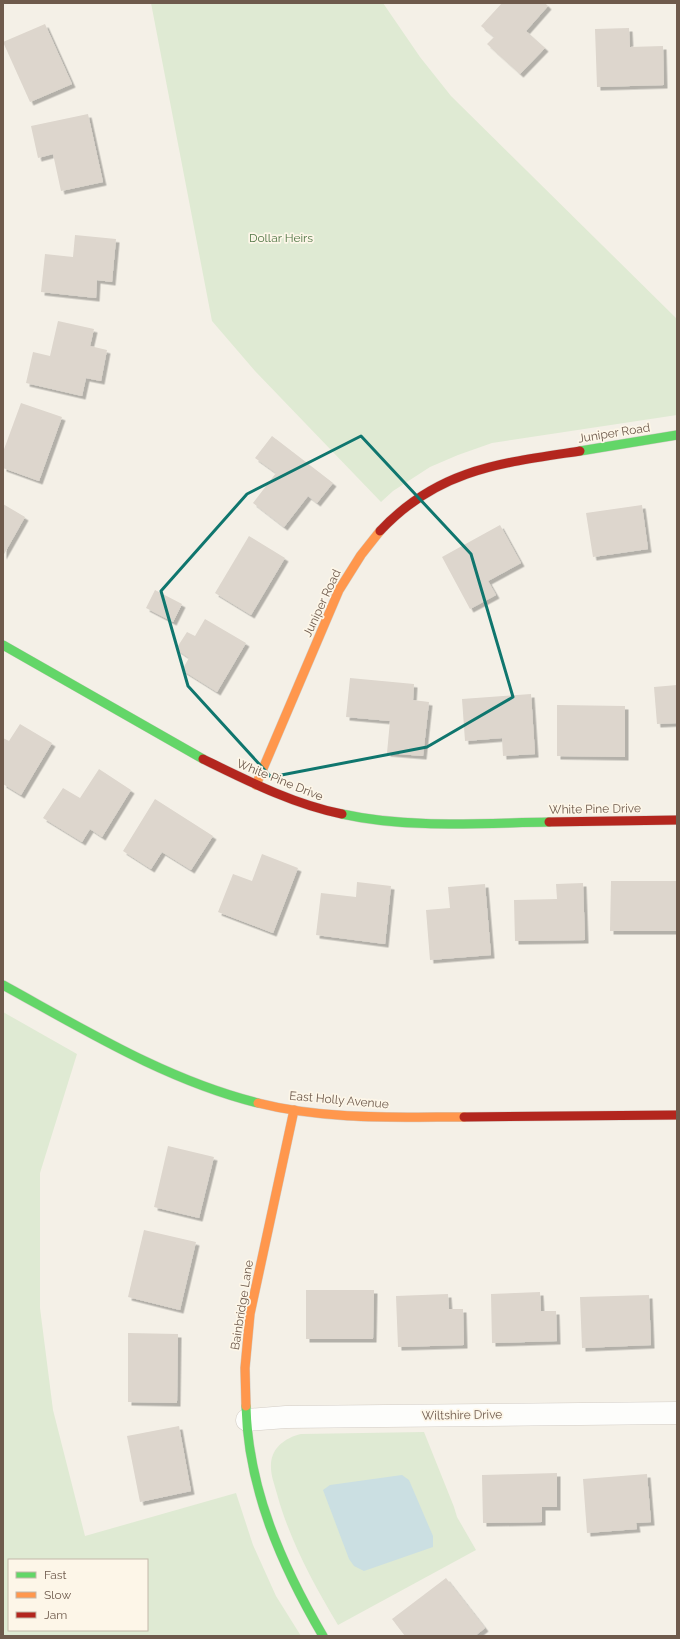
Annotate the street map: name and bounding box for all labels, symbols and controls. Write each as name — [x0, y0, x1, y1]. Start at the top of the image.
park label: Dollar Heirs — [249, 231, 313, 245]
street label: Juniper Road — [577, 420, 651, 446]
street label: Juniper Road — [300, 567, 344, 639]
street label: White Pine Drive — [235, 756, 325, 804]
street label: White Pine Drive — [549, 801, 641, 817]
street label: East Holly Avenue — [289, 1089, 389, 1111]
street label: Bainbridge Lane — [228, 1259, 256, 1351]
street label: Wiltshire Drive — [422, 1407, 502, 1423]
legend — [8, 1559, 148, 1631]
text: Fast — [44, 1568, 67, 1582]
text: Slow — [44, 1588, 71, 1602]
text: Jam — [44, 1608, 67, 1622]

